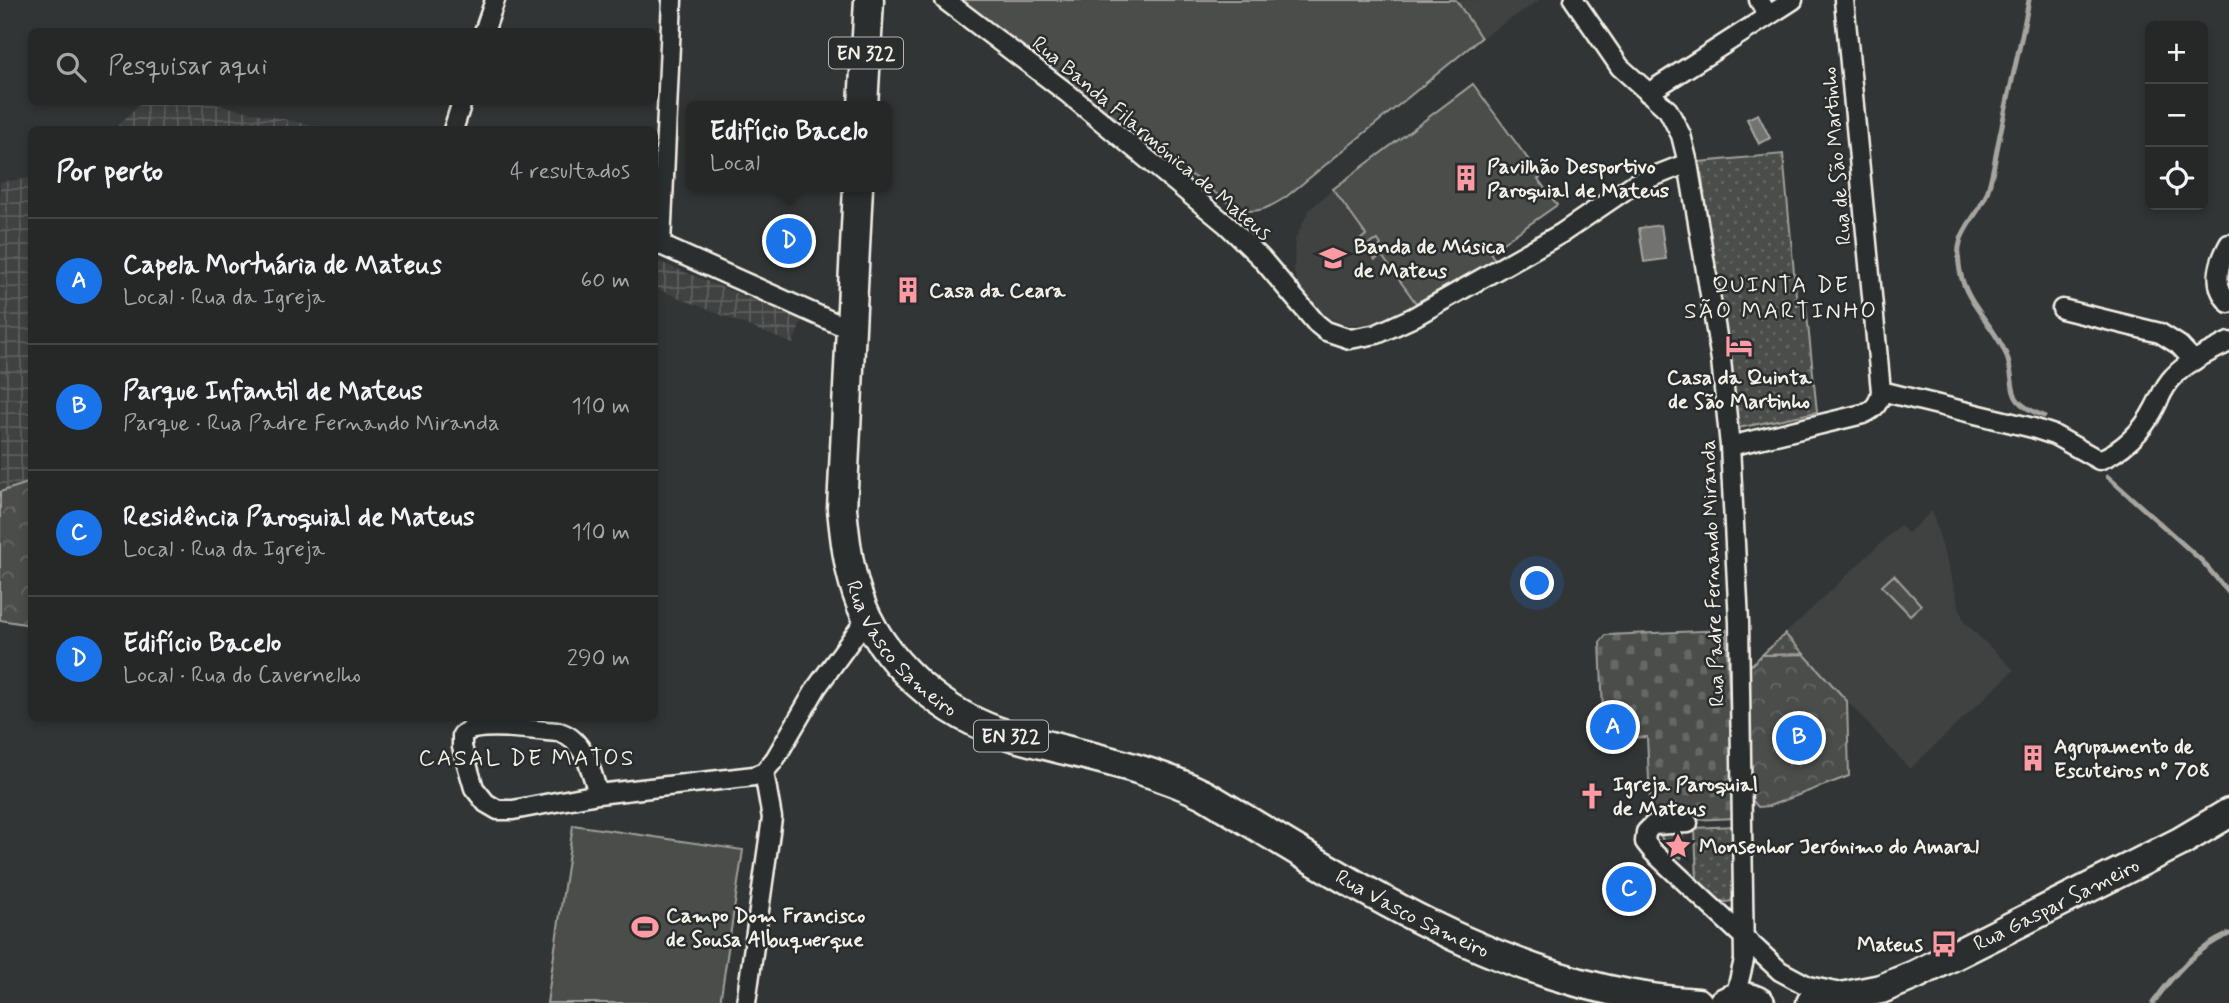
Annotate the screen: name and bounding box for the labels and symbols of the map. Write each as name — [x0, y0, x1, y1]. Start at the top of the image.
street label: Rua Banda Filarmónica de Mateus — [1026, 30, 1277, 248]
road number: EN 322 — [829, 38, 903, 68]
street label: Rua de São Martinho — [1815, 66, 1859, 246]
place label: Pavilhão Desportivo Paroquial de Mateus — [1487, 153, 1670, 205]
building icon: Pavilhão Desportivo Paroquial de Mateus — [1451, 163, 1481, 193]
pin: D — [766, 215, 812, 267]
place label: Banda de Música de Mateus — [1354, 233, 1506, 285]
school or university icon: Banda de Música de Mateus — [1318, 243, 1348, 273]
district label: QUINTA DE SÃO MARTINHO — [1684, 271, 1878, 327]
building icon: Casa da Ceara — [893, 275, 923, 305]
place label: Casa da Ceara — [929, 277, 1067, 305]
hotel icon: Casa da Quinta de São Martinho — [1724, 331, 1754, 361]
place label: Casa da Quinta de São Martinho — [1667, 364, 1813, 416]
street label: Rua Padre Fernando Miranda — [1694, 439, 1732, 707]
your location — [1520, 566, 1554, 600]
street label: Rua Vasco Sameiro — [839, 577, 962, 724]
pin: A — [1590, 701, 1636, 753]
pin: B — [1776, 712, 1822, 764]
road number: EN 322 — [974, 720, 1048, 751]
place label: Agrupamento de Escuteiros nº 708 — [2054, 733, 2210, 785]
building icon: Agrupamento de Escuteiros nº 708 — [2018, 743, 2048, 773]
district label: CASAL DE MATOS — [419, 744, 635, 774]
place label: Igreja Paroquial de Mateus — [1613, 771, 1758, 823]
church icon: Igreja Paroquial de Mateus — [1577, 781, 1607, 811]
place icon: Monsenhor Jerónimo do Amaral — [1663, 831, 1693, 861]
place label: Monsenhor Jerónimo do Amaral — [1699, 833, 1979, 861]
street label: Rua Gaspar Sameiro — [1969, 852, 2144, 959]
street label: Rua Vasco Sameiro — [1330, 863, 1493, 965]
pin: C — [1606, 863, 1652, 915]
place label: Campo Dom Francisco de Sousa Albuquerque — [666, 902, 865, 954]
sports icon: Campo Dom Francisco de Sousa Albuquerque — [630, 912, 660, 942]
bus stop icon: Mateus — [1929, 929, 1959, 959]
place label: Mateus — [1857, 931, 1924, 959]

